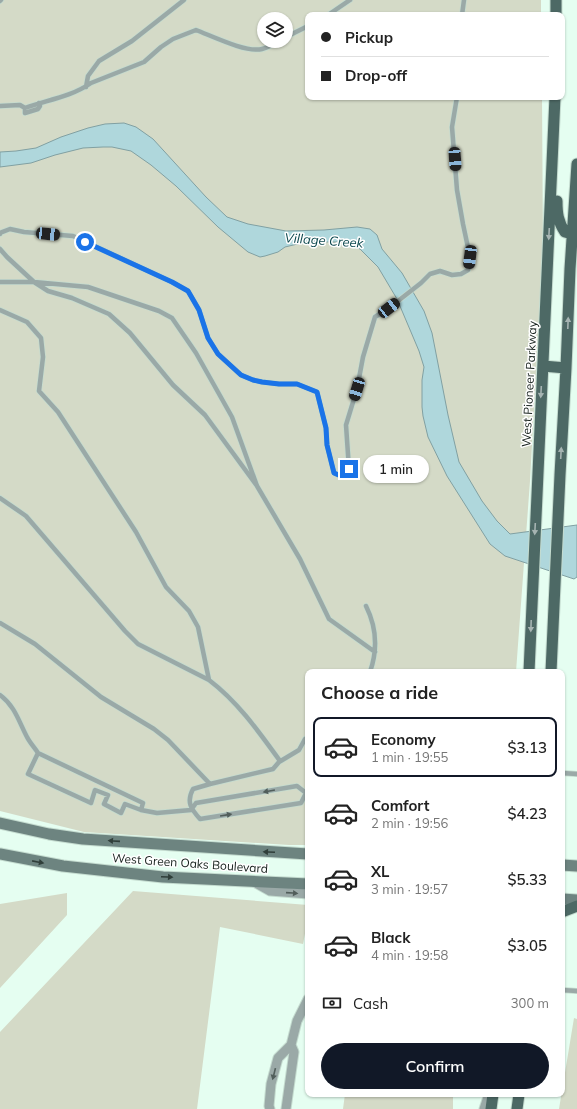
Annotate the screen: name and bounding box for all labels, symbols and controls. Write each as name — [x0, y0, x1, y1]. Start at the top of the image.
map controls — [257, 12, 293, 48]
button: layers — [257, 12, 293, 48]
text: Pickup — [345, 28, 393, 47]
text: Drop-off — [345, 66, 407, 85]
car — [448, 147, 462, 171]
car — [35, 227, 61, 241]
one-way arrow — [546, 228, 552, 241]
water label: Village Creek — [284, 229, 364, 251]
route start — [76, 233, 94, 251]
car — [463, 244, 477, 270]
car — [376, 296, 402, 320]
one-way arrow — [564, 317, 571, 329]
street label: West Pioneer Parkway — [518, 320, 540, 447]
car — [348, 376, 366, 402]
one-way arrow — [538, 386, 545, 398]
one-way arrow — [558, 447, 565, 459]
callout: 1 min — [363, 455, 429, 483]
route end — [340, 460, 358, 478]
text: 1 min — [379, 461, 413, 477]
one-way arrow — [532, 523, 538, 536]
one-way arrow — [527, 620, 534, 632]
text: Choose a ride — [321, 681, 438, 704]
icon: car — [323, 729, 359, 765]
text: Economy — [371, 730, 436, 749]
text: $3.13 — [507, 738, 547, 757]
text: 1 min · 19:55 — [371, 749, 448, 765]
one-way arrow — [263, 788, 276, 794]
icon: car — [323, 795, 359, 831]
text: Comfort — [371, 796, 429, 815]
text: $4.23 — [507, 804, 547, 823]
one-way arrow — [220, 812, 232, 818]
text: 2 min · 19:56 — [371, 815, 448, 831]
one-way arrow — [108, 838, 120, 845]
one-way arrow — [263, 848, 275, 855]
street label: West Green Oaks Boulevard — [111, 850, 269, 876]
one-way arrow — [32, 859, 44, 865]
icon: car — [323, 861, 359, 897]
text: XL — [371, 862, 389, 881]
text: $5.33 — [507, 870, 547, 889]
one-way arrow — [161, 874, 173, 881]
text: 3 min · 19:57 — [371, 881, 448, 897]
one-way arrow — [286, 889, 298, 896]
icon: car — [323, 927, 359, 963]
text: Black — [371, 928, 410, 947]
text: $3.05 — [507, 936, 547, 955]
text: 4 min · 19:58 — [371, 947, 448, 963]
icon: cash — [321, 992, 343, 1014]
text: Cash — [353, 994, 388, 1013]
text: 300 m — [511, 995, 549, 1011]
button: Confirm — [321, 1043, 549, 1089]
one-way arrow — [270, 1068, 276, 1080]

